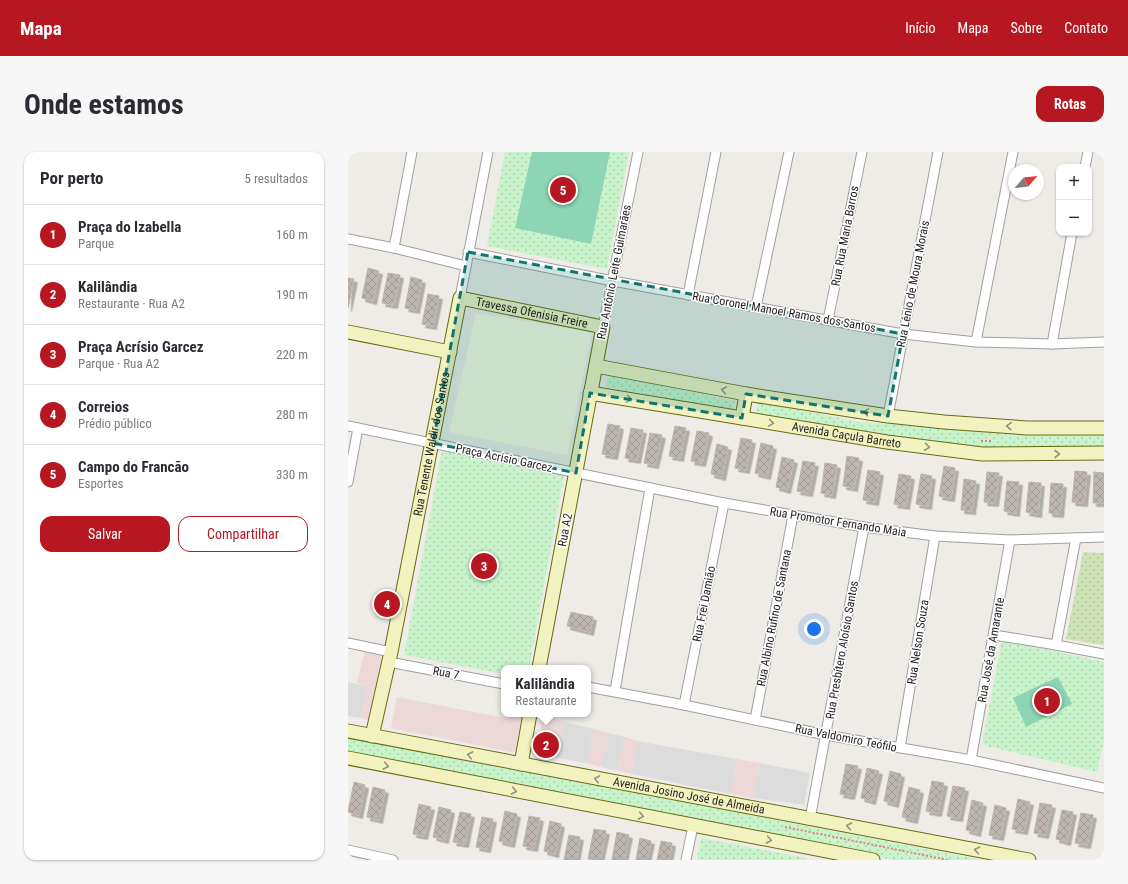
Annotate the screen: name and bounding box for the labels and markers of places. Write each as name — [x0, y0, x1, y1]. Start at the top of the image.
pin: 5 — [550, 175, 576, 205]
pin: 3 — [471, 551, 497, 581]
pin: 4 — [374, 589, 400, 619]
pin: 1 — [1034, 686, 1060, 716]
pin: 2 — [533, 730, 559, 760]

